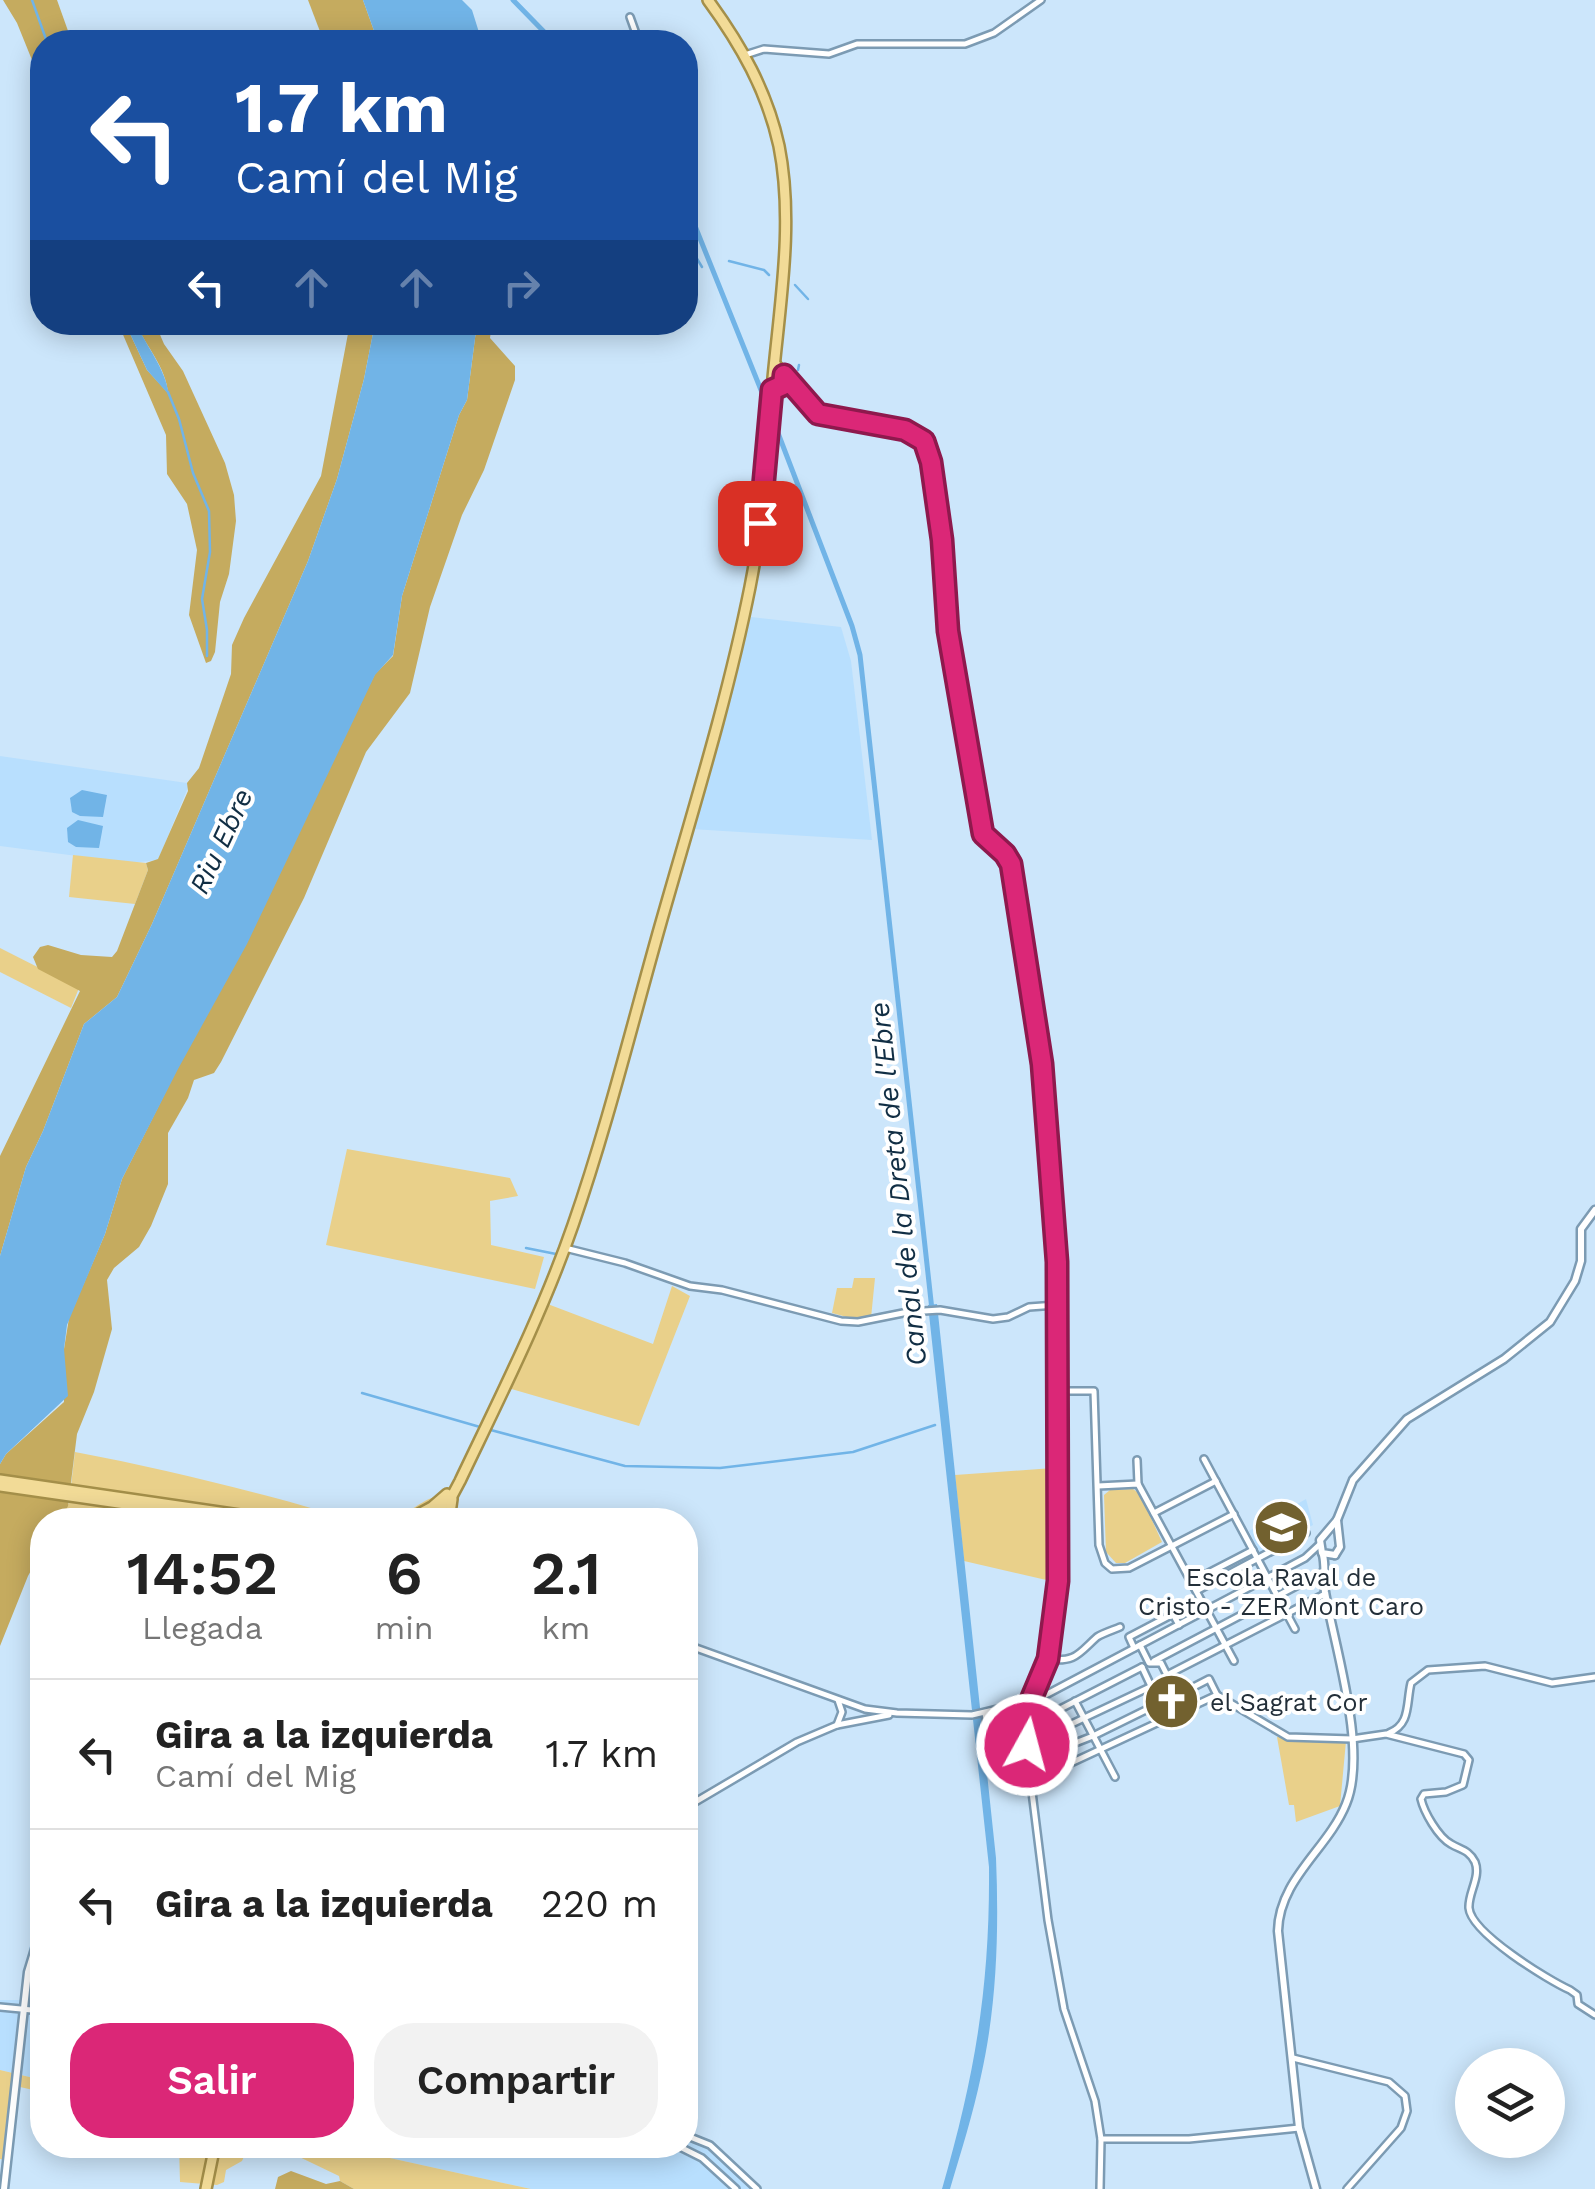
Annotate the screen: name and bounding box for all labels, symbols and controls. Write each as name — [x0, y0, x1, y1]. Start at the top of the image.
text: 1.7 km — [235, 67, 448, 149]
icon: left — [70, 70, 200, 200]
text: Camí del Mig — [235, 151, 518, 204]
icon: left — [179, 260, 234, 315]
icon: ahead — [284, 260, 339, 315]
icon: ahead — [389, 260, 444, 315]
icon: right — [494, 260, 549, 315]
pin — [718, 481, 803, 566]
icon: arrive — [733, 496, 788, 551]
water label: Riu Ebre — [182, 783, 260, 899]
water label: Canal de la Dreta de l'Ebre — [862, 1000, 934, 1368]
school or university icon: Escola Raval de Cristo - ZER Mont Caro — [1251, 1498, 1311, 1558]
text: 14:52 — [127, 1538, 278, 1609]
text: 6 — [386, 1538, 423, 1609]
text: 2.1 — [530, 1538, 601, 1609]
place label: Escola Raval de Cristo - ZER Mont Caro — [1138, 1563, 1424, 1621]
text: Llegada — [142, 1609, 263, 1647]
text: min — [375, 1609, 434, 1647]
text: km — [542, 1609, 590, 1647]
church icon: el Sagrat Cor — [1141, 1672, 1201, 1732]
place label: el Sagrat Cor — [1210, 1688, 1368, 1717]
position arrow — [975, 1693, 1079, 1797]
text: Gira a la izquierda — [155, 1713, 493, 1757]
icon: left — [70, 1727, 125, 1782]
text: 1.7 km — [545, 1732, 658, 1776]
text: Camí del Mig — [155, 1757, 356, 1795]
icon: left — [70, 1877, 125, 1932]
text: Gira a la izquierda — [155, 1882, 493, 1926]
text: 220 m — [541, 1882, 658, 1926]
button: Salir — [70, 2023, 354, 2138]
button: Compartir — [374, 2023, 658, 2138]
map controls — [1455, 2048, 1565, 2158]
button: layers — [1455, 2048, 1565, 2158]

